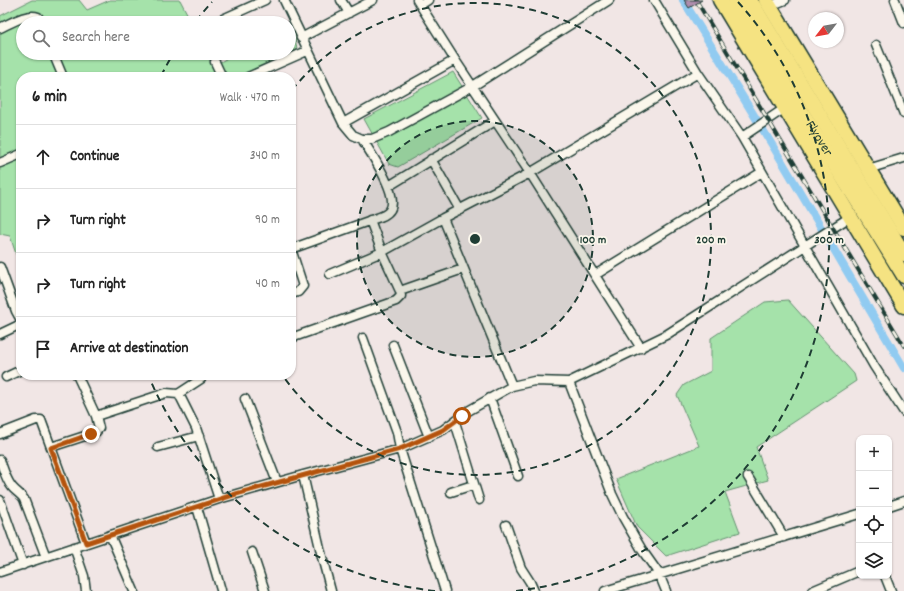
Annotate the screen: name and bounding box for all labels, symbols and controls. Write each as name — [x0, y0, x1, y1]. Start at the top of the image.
north arrow — [808, 12, 844, 48]
search box — [16, 16, 296, 60]
icon: search — [30, 27, 52, 49]
text: Search here — [62, 27, 130, 49]
text: 6 min — [32, 86, 67, 110]
text: Walk · 470 m — [220, 89, 280, 108]
street label: Flyover — [800, 117, 838, 161]
icon: ahead — [32, 146, 54, 168]
text: Continue — [70, 146, 119, 168]
text: 340 m — [250, 147, 280, 166]
icon: right — [32, 210, 54, 232]
text: Turn right — [70, 210, 126, 232]
text: 90 m — [255, 211, 280, 230]
centre of rings — [468, 232, 482, 246]
text: 100 m — [580, 232, 606, 249]
text: 200 m — [696, 232, 726, 249]
text: 300 m — [814, 232, 844, 249]
icon: right — [32, 274, 54, 296]
text: Turn right — [70, 274, 126, 296]
text: 40 m — [256, 275, 280, 294]
icon: arrive — [32, 338, 54, 360]
text: Arrive at destination — [70, 338, 188, 360]
route start — [453, 407, 471, 425]
route end — [82, 425, 100, 443]
map controls — [856, 435, 892, 579]
button: + — [856, 435, 892, 471]
button: − — [856, 471, 892, 507]
button: locate — [856, 507, 892, 543]
button: layers — [856, 543, 892, 579]

